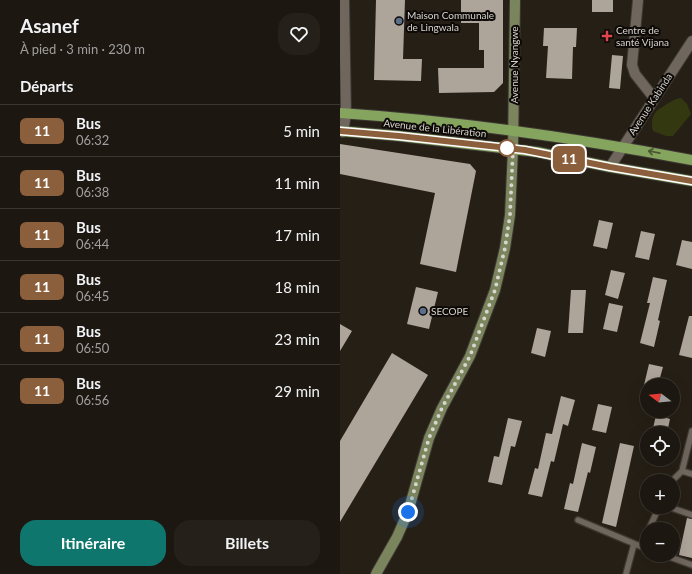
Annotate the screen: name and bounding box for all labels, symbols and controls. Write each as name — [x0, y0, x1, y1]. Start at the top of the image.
place label: Maison Communale de Lingwala — [407, 9, 494, 33]
button: heart — [278, 13, 320, 55]
text: Asanef — [20, 14, 79, 37]
marker: Maison Communale de Lingwala — [394, 16, 404, 26]
place label: Centre de santé Vijana — [616, 24, 669, 48]
street label: Avenue Nyangwe — [508, 26, 520, 104]
marker: Centre de santé Vijana — [601, 30, 613, 42]
text: À pied · 3 min · 230 m — [20, 41, 145, 57]
street label: Avenue Kabinda — [626, 71, 674, 137]
text: Départs — [20, 77, 73, 95]
text: Bus — [76, 114, 101, 132]
street label: Avenue de la Libération — [383, 117, 487, 139]
text: 11 — [34, 122, 50, 139]
text: 5 min — [283, 122, 320, 140]
text: 06:32 — [76, 132, 109, 148]
unlabelled marker — [498, 139, 516, 157]
line badge: 11 — [551, 146, 587, 172]
one-way arrow — [648, 148, 661, 156]
text: 11 — [561, 150, 577, 167]
text: Bus — [76, 166, 101, 184]
text: 11 — [34, 174, 50, 191]
text: 11 min — [274, 174, 320, 192]
text: 06:38 — [76, 184, 109, 200]
text: Bus — [76, 218, 101, 236]
text: 11 — [34, 226, 50, 243]
text: 17 min — [274, 226, 320, 244]
text: 06:44 — [76, 236, 109, 252]
text: Bus — [76, 270, 101, 288]
text: 11 — [34, 278, 50, 295]
text: 18 min — [274, 278, 320, 296]
text: 06:45 — [76, 288, 109, 304]
place label: SECOPE — [431, 305, 469, 317]
marker: SECOPE — [418, 306, 428, 316]
text: Bus — [76, 322, 101, 340]
text: 11 — [34, 330, 50, 347]
text: 23 min — [274, 330, 320, 348]
text: 06:50 — [76, 340, 109, 356]
text: Bus — [76, 374, 101, 392]
north arrow — [640, 378, 680, 418]
map controls — [640, 378, 680, 562]
text: 11 — [34, 382, 50, 399]
text: 29 min — [274, 382, 320, 400]
text: 06:56 — [76, 392, 109, 408]
button: locate — [640, 426, 680, 466]
button: + — [640, 474, 680, 514]
your location — [398, 502, 418, 522]
button: Itinéraire — [20, 520, 166, 566]
button: Billets — [174, 520, 320, 566]
button: − — [640, 522, 680, 562]

